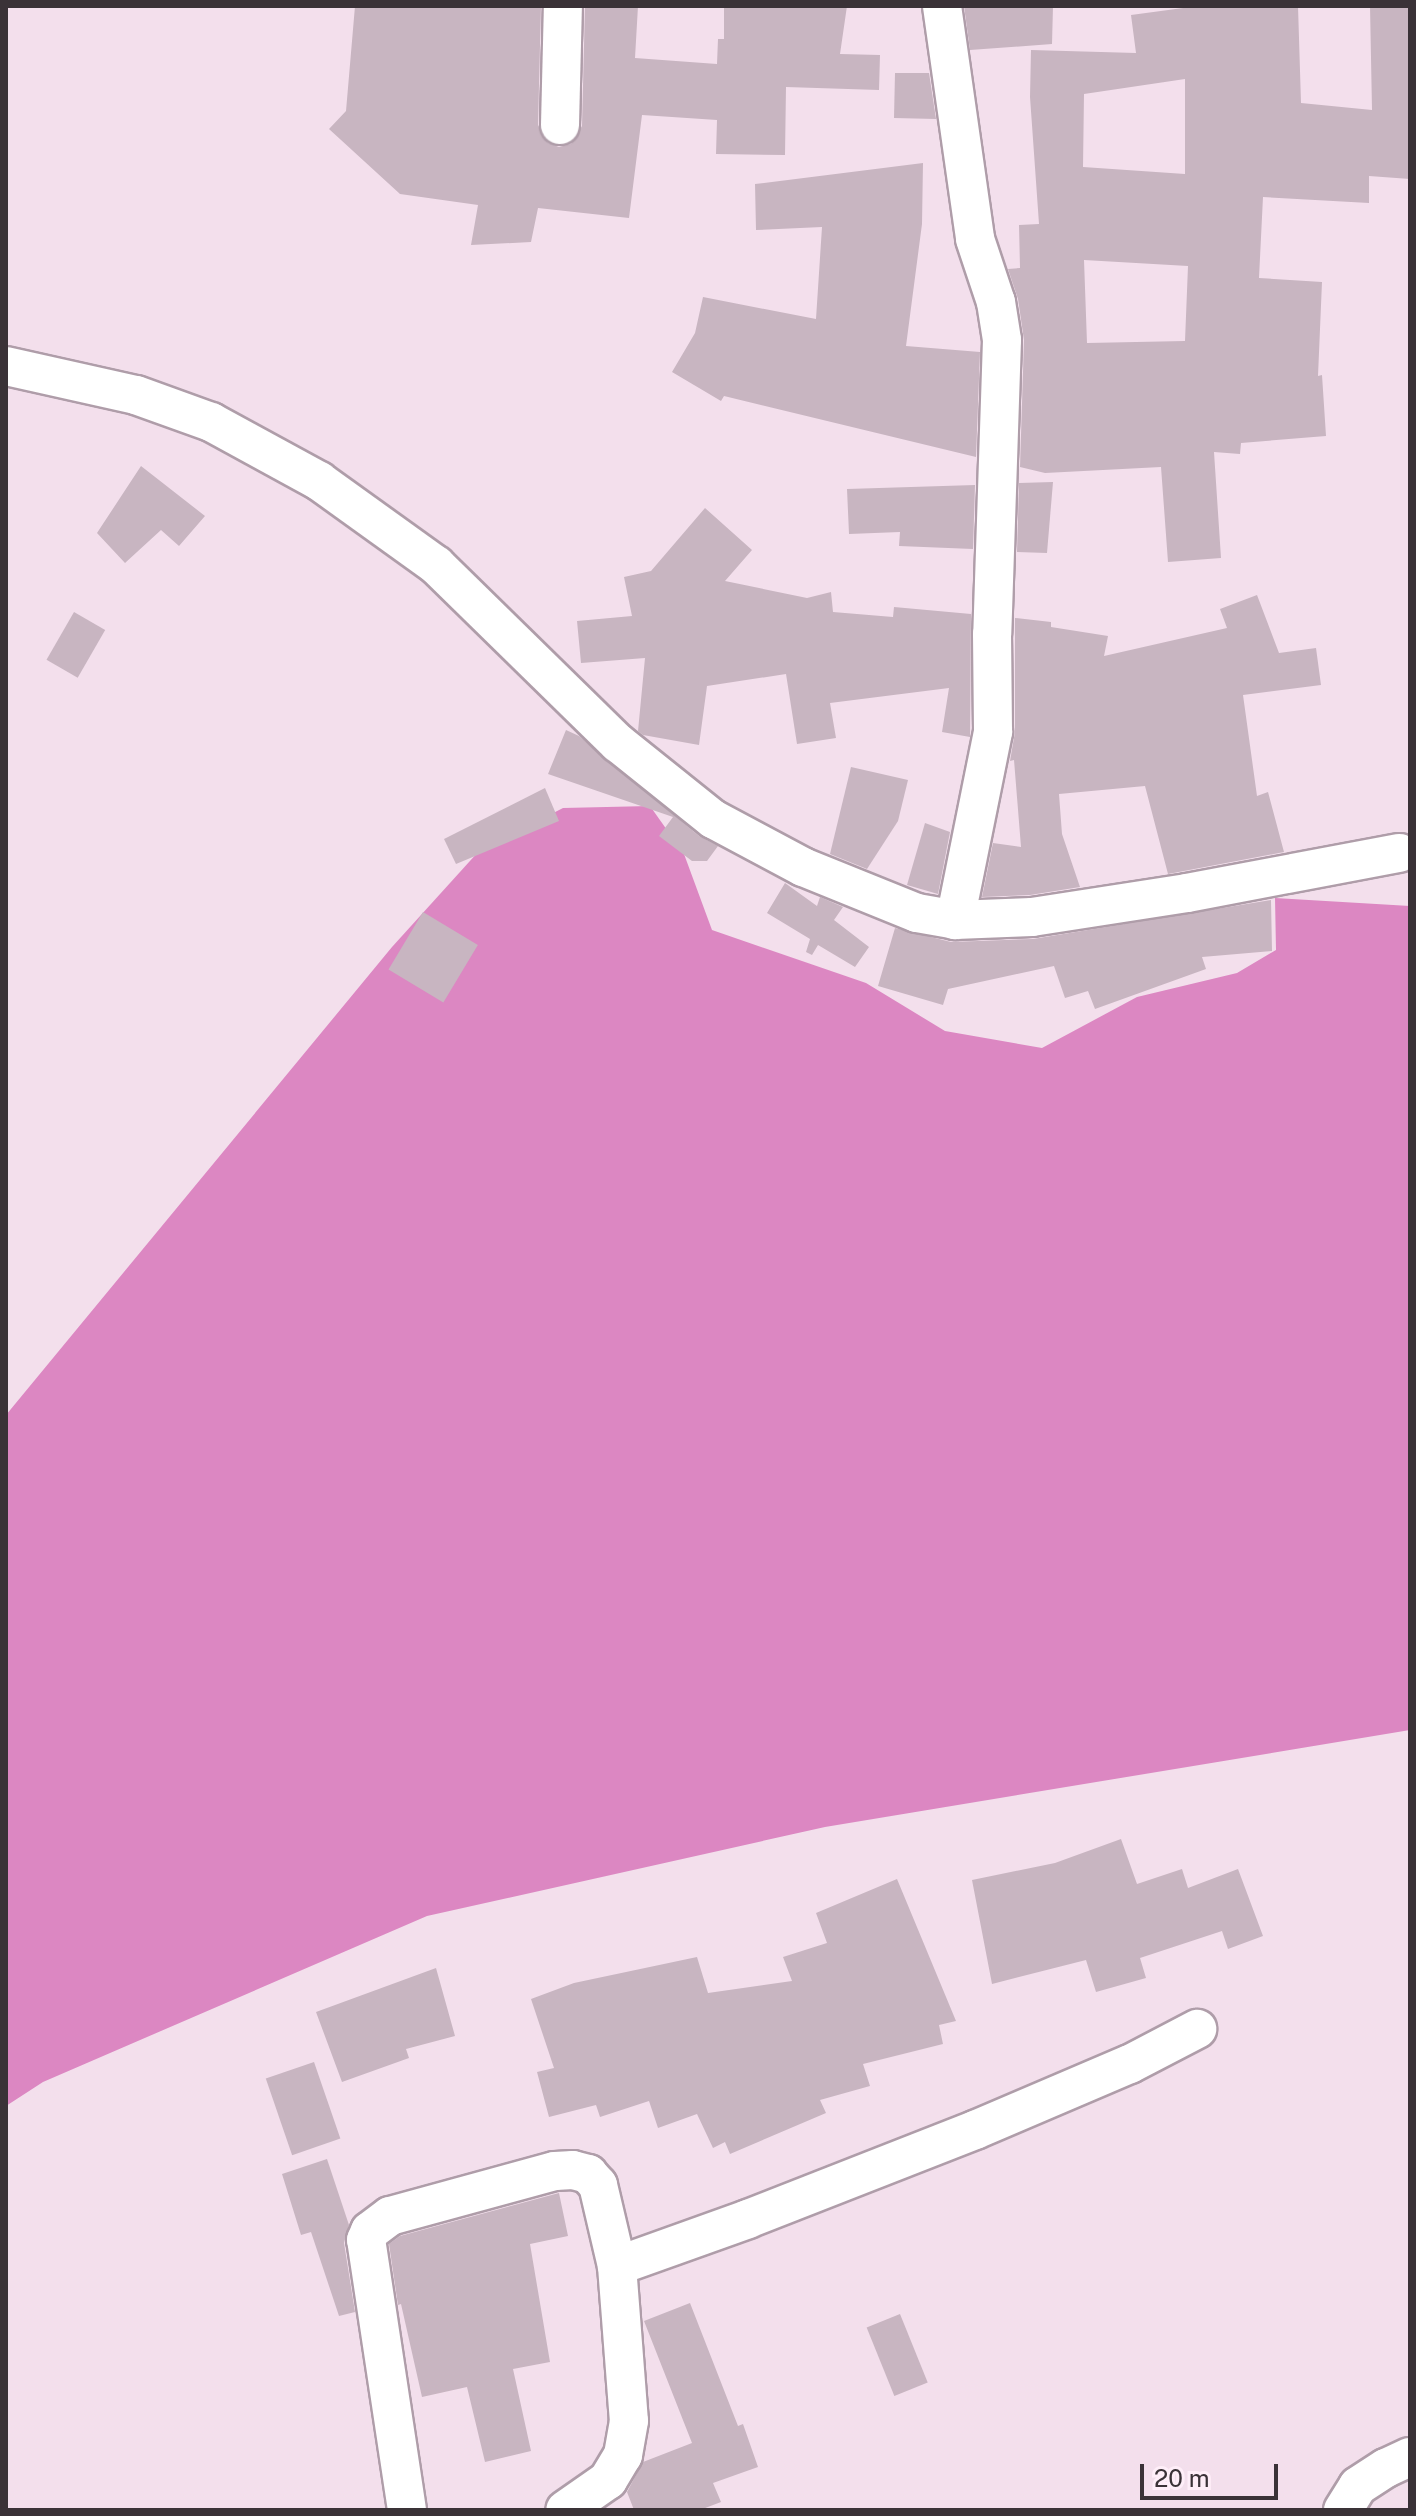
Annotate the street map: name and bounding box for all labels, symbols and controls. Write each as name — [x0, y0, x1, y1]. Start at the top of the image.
scale bar — [1144, 2448, 1282, 2498]
text: 20 m — [1154, 2464, 1210, 2492]

